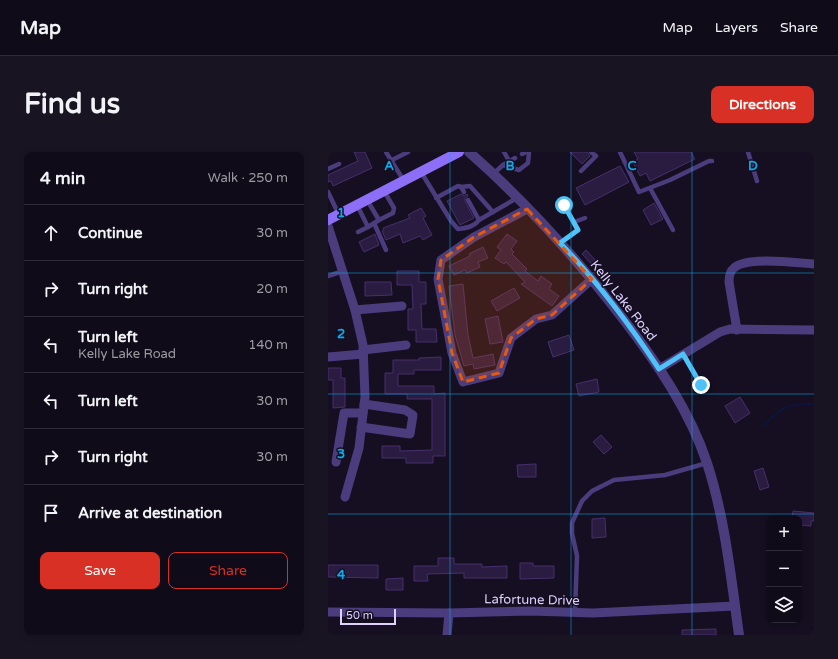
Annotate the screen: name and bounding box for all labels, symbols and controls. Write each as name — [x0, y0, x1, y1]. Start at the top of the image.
text: Map — [20, 17, 61, 39]
text: Map — [663, 19, 693, 36]
text: Layers — [715, 19, 758, 36]
text: Share — [780, 19, 818, 36]
button: Directions — [711, 86, 814, 123]
text: Find us — [24, 87, 120, 121]
text: A — [384, 158, 394, 174]
text: B — [505, 158, 515, 174]
text: C — [627, 158, 637, 174]
text: D — [748, 158, 758, 174]
text: 4 min — [40, 168, 85, 189]
text: Walk · 250 m — [208, 170, 288, 186]
route start — [555, 196, 573, 214]
text: 1 — [337, 205, 345, 221]
icon: ahead — [40, 222, 62, 244]
text: Continue — [78, 224, 142, 242]
text: 30 m — [256, 225, 288, 241]
street label: Kelly Lake Road — [587, 257, 660, 344]
icon: right — [40, 278, 62, 300]
text: Turn right — [78, 280, 148, 298]
text: 20 m — [256, 281, 288, 297]
text: 2 — [337, 326, 345, 342]
text: Turn left — [78, 328, 138, 346]
icon: left — [40, 334, 62, 356]
text: 140 m — [248, 337, 288, 353]
text: Kelly Lake Road — [78, 346, 176, 362]
route end — [692, 376, 710, 394]
icon: left — [40, 390, 62, 412]
text: Turn left — [78, 392, 138, 410]
text: 30 m — [256, 393, 288, 409]
icon: right — [40, 446, 62, 468]
text: 3 — [337, 446, 345, 462]
text: Turn right — [78, 448, 148, 466]
text: 30 m — [256, 449, 288, 465]
icon: arrive — [40, 502, 62, 524]
text: Arrive at destination — [78, 504, 222, 522]
map controls — [766, 515, 802, 623]
button: + — [766, 515, 802, 551]
button: − — [766, 551, 802, 587]
button: Save — [40, 552, 160, 589]
button: Share — [168, 552, 288, 589]
text: 4 — [337, 567, 346, 583]
button: layers — [766, 587, 802, 623]
street label: Lafortune Drive — [484, 591, 580, 609]
scale bar — [340, 607, 396, 626]
text: 50 m — [346, 609, 373, 622]

